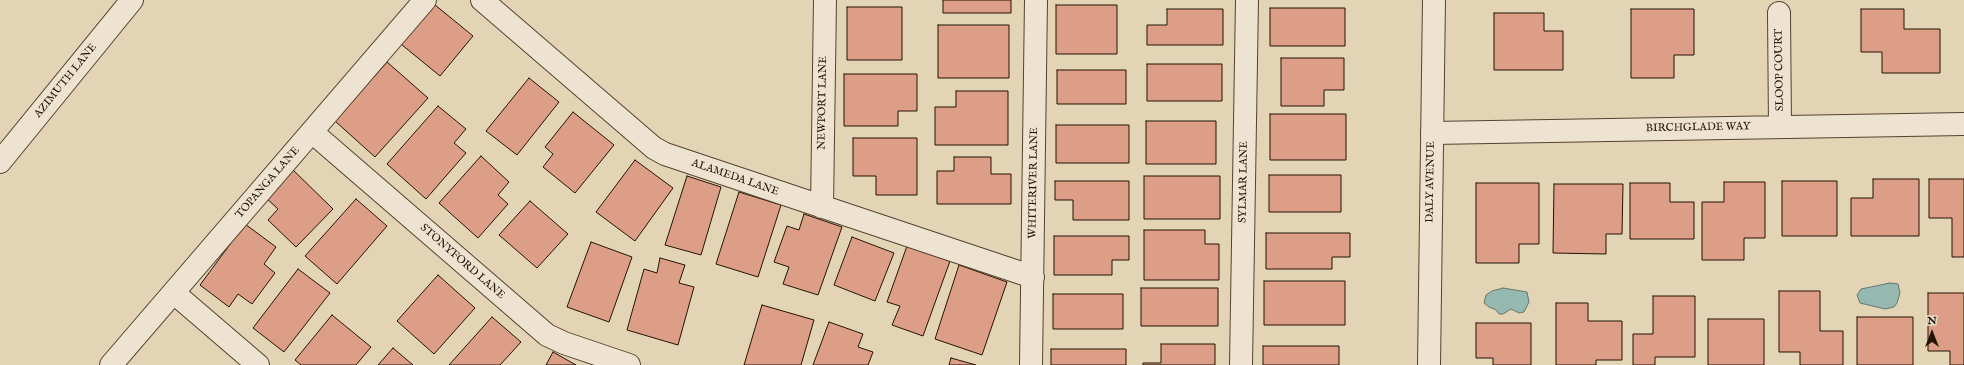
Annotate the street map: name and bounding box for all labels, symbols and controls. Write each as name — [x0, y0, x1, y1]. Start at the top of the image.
street label: SLOOP COURT — [1773, 29, 1787, 111]
street label: AZIMUTH LANE — [32, 41, 100, 121]
street label: NEWPORT LANE — [816, 56, 830, 150]
street label: BIRCHGLADE WAY — [1646, 120, 1750, 136]
street label: WHITERIVER LANE — [1026, 127, 1042, 239]
street label: SYLMAR LANE — [1237, 141, 1251, 223]
street label: DALY AVENUE — [1424, 141, 1438, 223]
street label: TOPANGA LANE — [233, 144, 303, 222]
street label: ALAMEDA LANE — [690, 157, 780, 199]
street label: STONYFORD LANE — [417, 222, 507, 302]
north arrow — [1912, 313, 1952, 353]
text: N — [1927, 314, 1937, 328]

